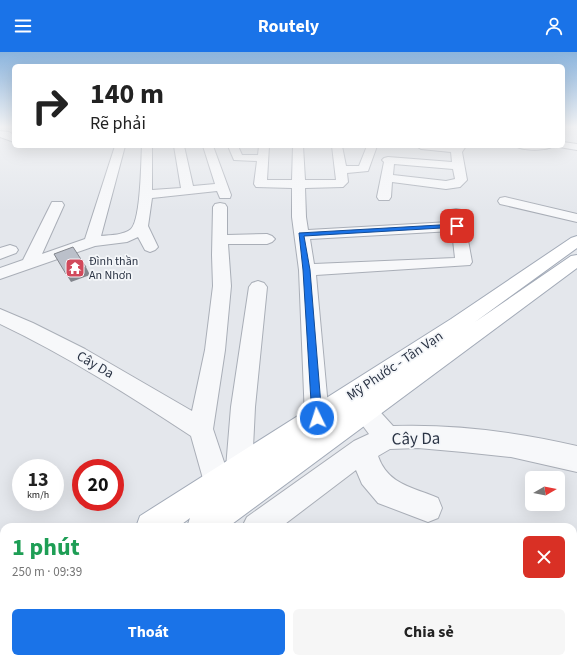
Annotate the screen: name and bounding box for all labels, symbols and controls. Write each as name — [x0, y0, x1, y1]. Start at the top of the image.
text: Routely — [258, 14, 319, 39]
icon: menu — [12, 15, 34, 37]
icon: person — [543, 15, 565, 37]
text: 140 m — [90, 74, 164, 114]
icon: right — [24, 80, 76, 132]
text: Rẽ phải — [90, 111, 146, 136]
pin — [440, 209, 474, 243]
icon: arrive — [446, 215, 468, 237]
place label: Đình thần An Nhơn — [89, 253, 138, 284]
temple icon: Đình thần An Nhơn — [64, 257, 86, 279]
street label: Mỹ Phước - Tân Vạn — [343, 326, 447, 406]
street label: Cây Da — [73, 346, 117, 384]
position arrow — [296, 397, 338, 439]
street label: Cây Da — [391, 427, 441, 451]
speed limit sign: 20 — [72, 459, 124, 511]
text: 13 — [27, 466, 49, 494]
north arrow — [525, 471, 565, 511]
map controls — [525, 471, 565, 511]
text: km/h — [27, 488, 49, 502]
text: 1 phút — [12, 530, 80, 565]
button: close — [523, 536, 565, 578]
text: 250 m · 09:39 — [12, 563, 82, 581]
button: Thoát — [12, 609, 285, 655]
button: Chia sẻ — [293, 609, 565, 655]

